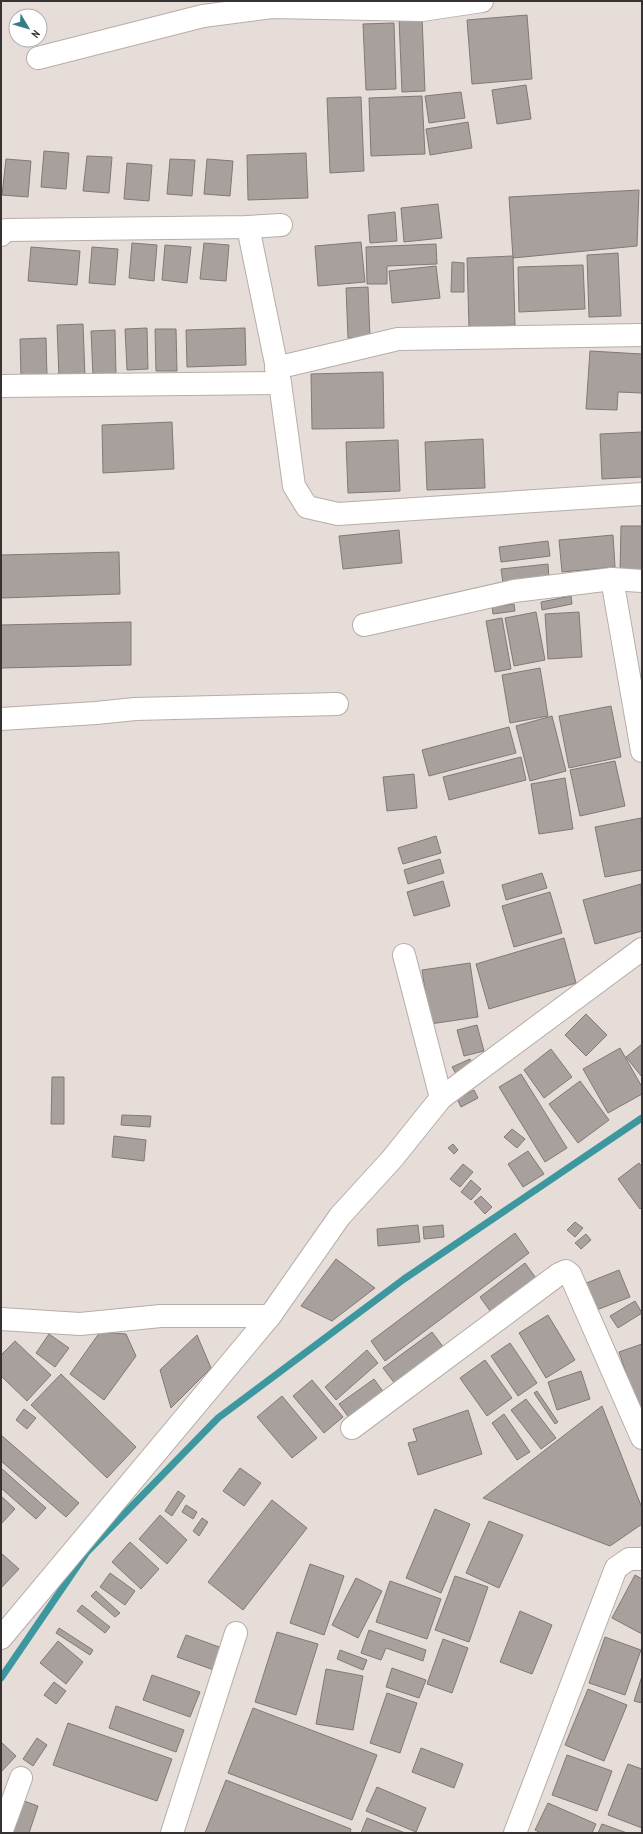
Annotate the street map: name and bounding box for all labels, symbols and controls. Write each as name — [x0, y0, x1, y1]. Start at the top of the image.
north arrow — [8, 8, 48, 48]
text: N — [29, 28, 43, 41]

